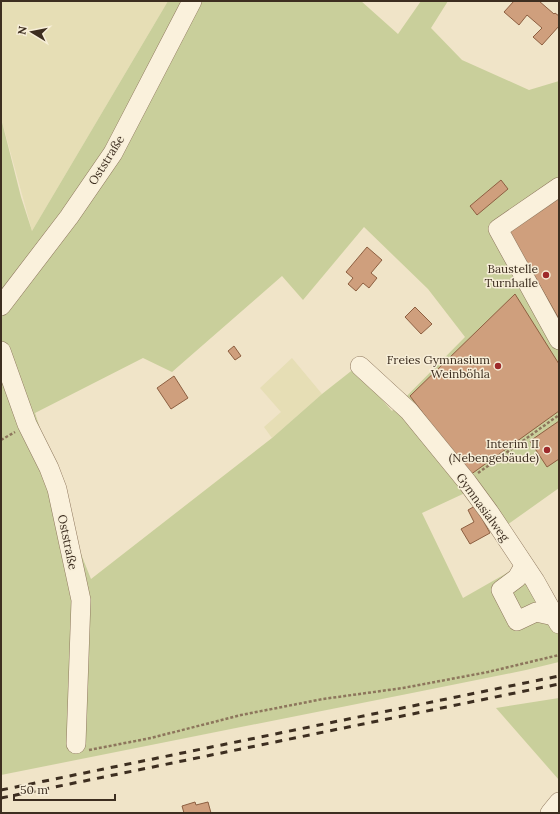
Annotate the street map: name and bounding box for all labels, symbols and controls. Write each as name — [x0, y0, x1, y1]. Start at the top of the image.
north arrow — [12, 12, 52, 52]
text: N — [15, 24, 30, 36]
street label: Oststraße — [85, 132, 127, 188]
place label: Baustelle Turnhalle — [484, 261, 538, 290]
marker: Baustelle Turnhalle — [541, 270, 551, 280]
place label: Freies Gymnasium Weinböhla — [387, 352, 490, 381]
marker: Freies Gymnasium Weinböhla — [493, 361, 503, 371]
place label: Interim II (Nebengebäude) — [449, 436, 539, 466]
marker: Interim II (Nebengebäude) — [542, 445, 552, 455]
street label: Gymnasialweg — [453, 470, 513, 544]
street label: Oststraße — [55, 513, 81, 571]
scale bar — [14, 776, 115, 802]
text: 50 m — [20, 782, 48, 797]

